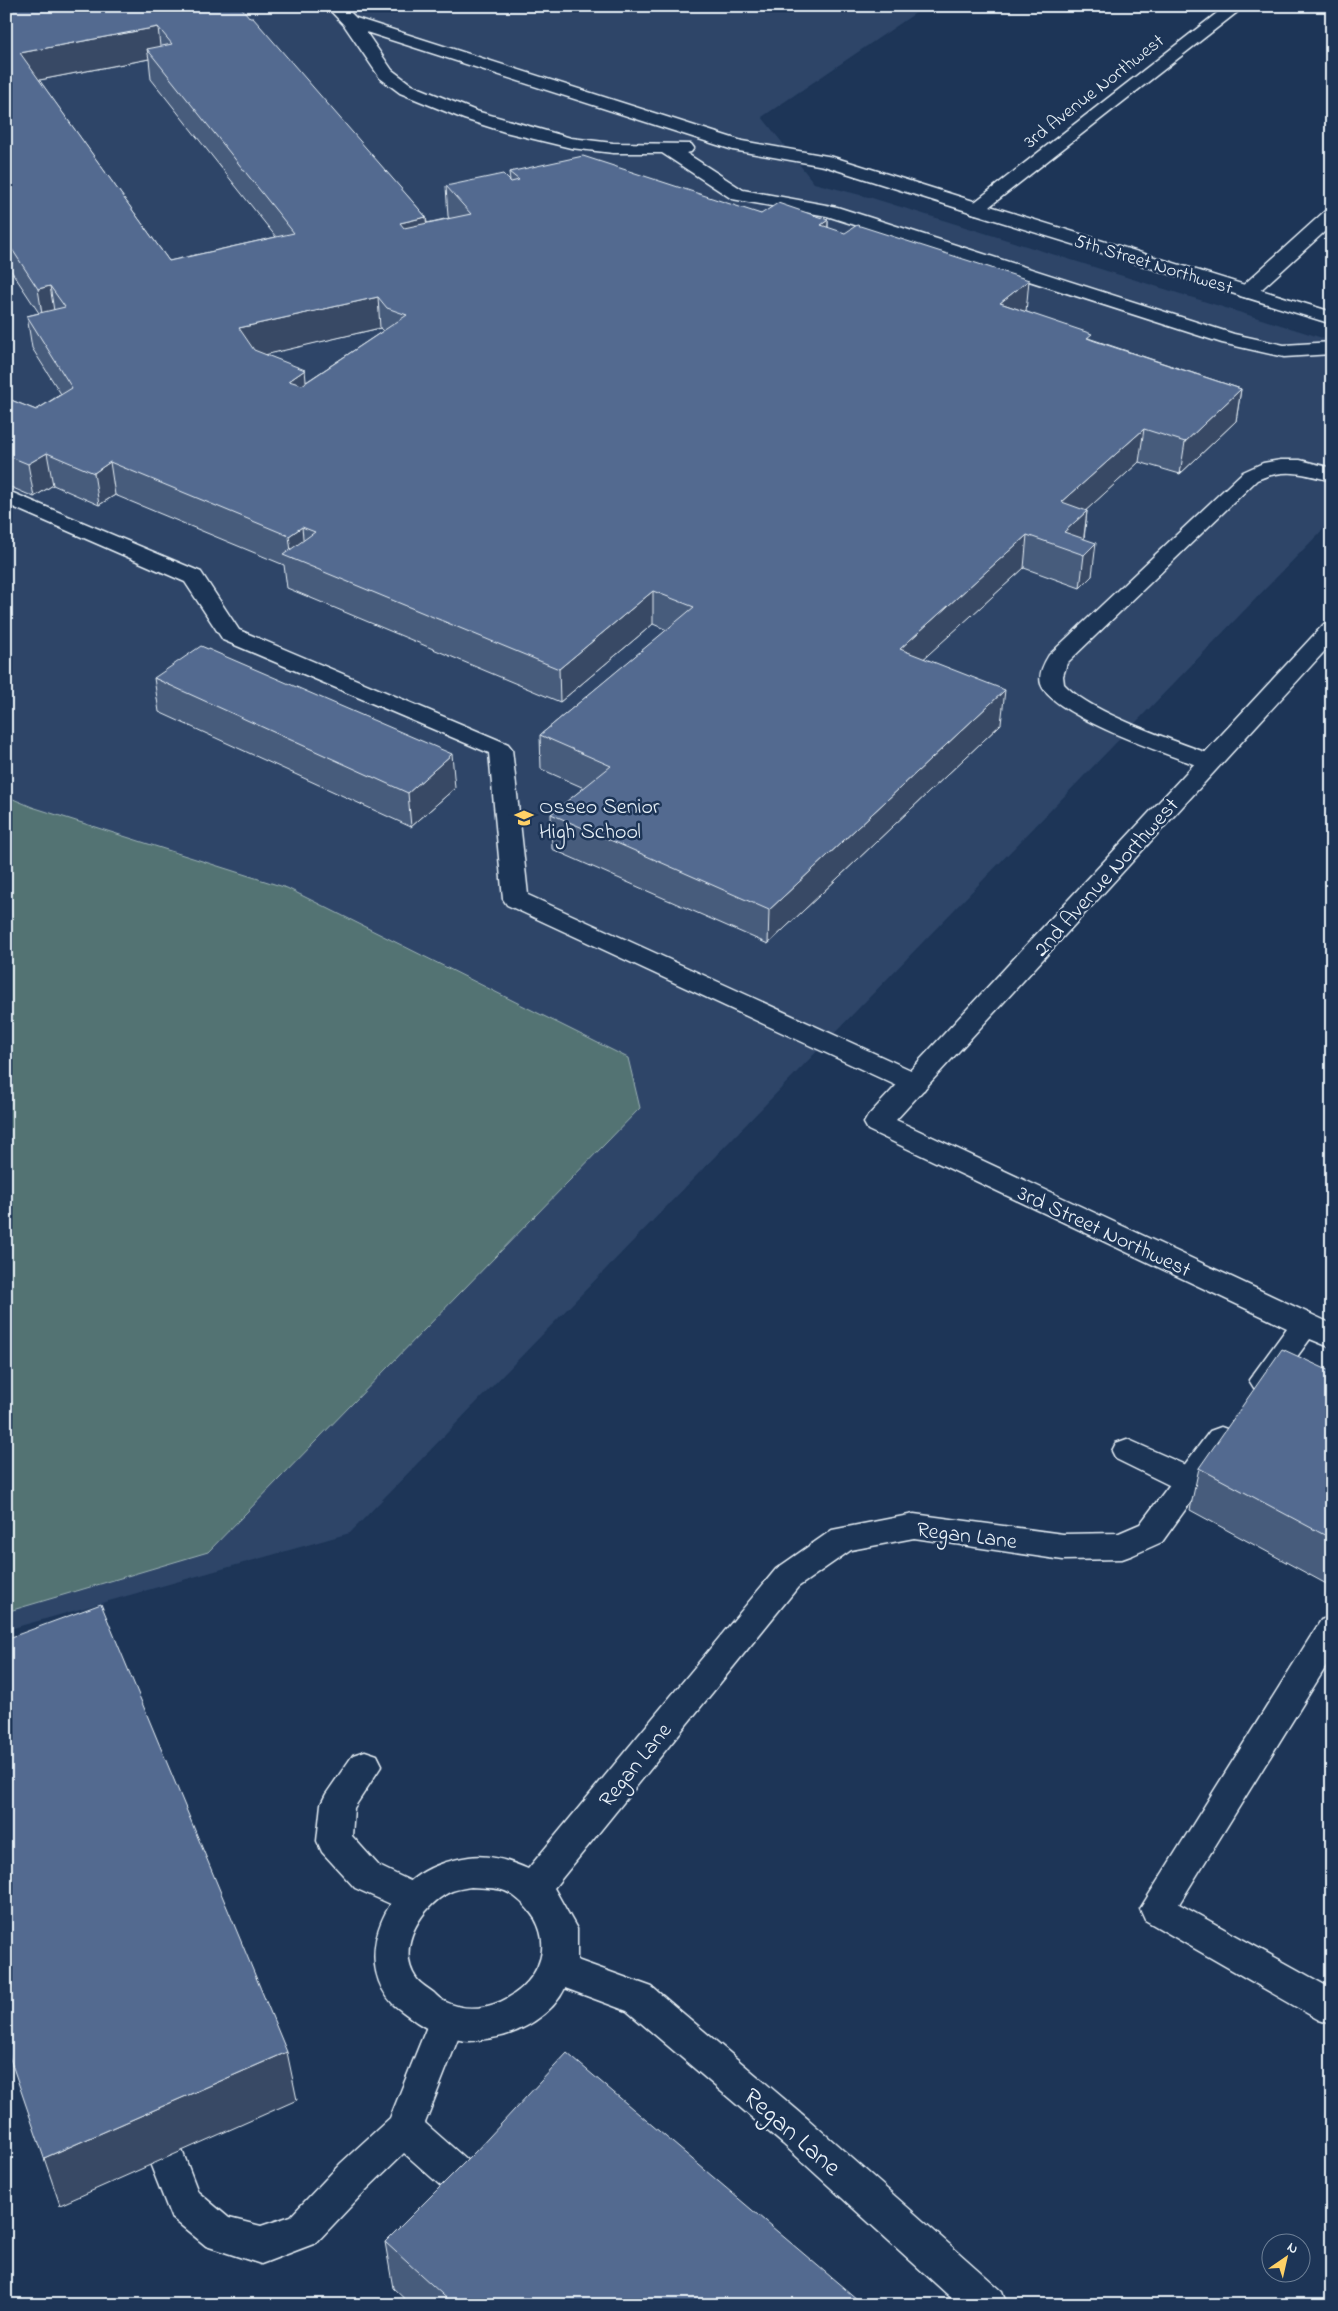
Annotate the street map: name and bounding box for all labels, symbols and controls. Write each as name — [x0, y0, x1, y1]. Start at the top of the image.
street label: 3rd Avenue Northwest — [1019, 28, 1171, 155]
street label: 5th Street Northwest — [1071, 228, 1237, 303]
street label: 2nd Avenue Northwest — [1027, 791, 1188, 965]
place label: Osseo Senior High School — [539, 792, 660, 850]
school or university icon: Osseo Senior High School — [513, 807, 535, 829]
street label: 3rd Street Northwest — [1012, 1178, 1196, 1287]
street label: Regan Lane — [915, 1515, 1019, 1560]
street label: Regan Lane — [592, 1717, 681, 1816]
street label: Regan Lane — [734, 2080, 849, 2187]
north arrow — [1260, 2234, 1310, 2284]
text: N — [1283, 2237, 1302, 2260]

